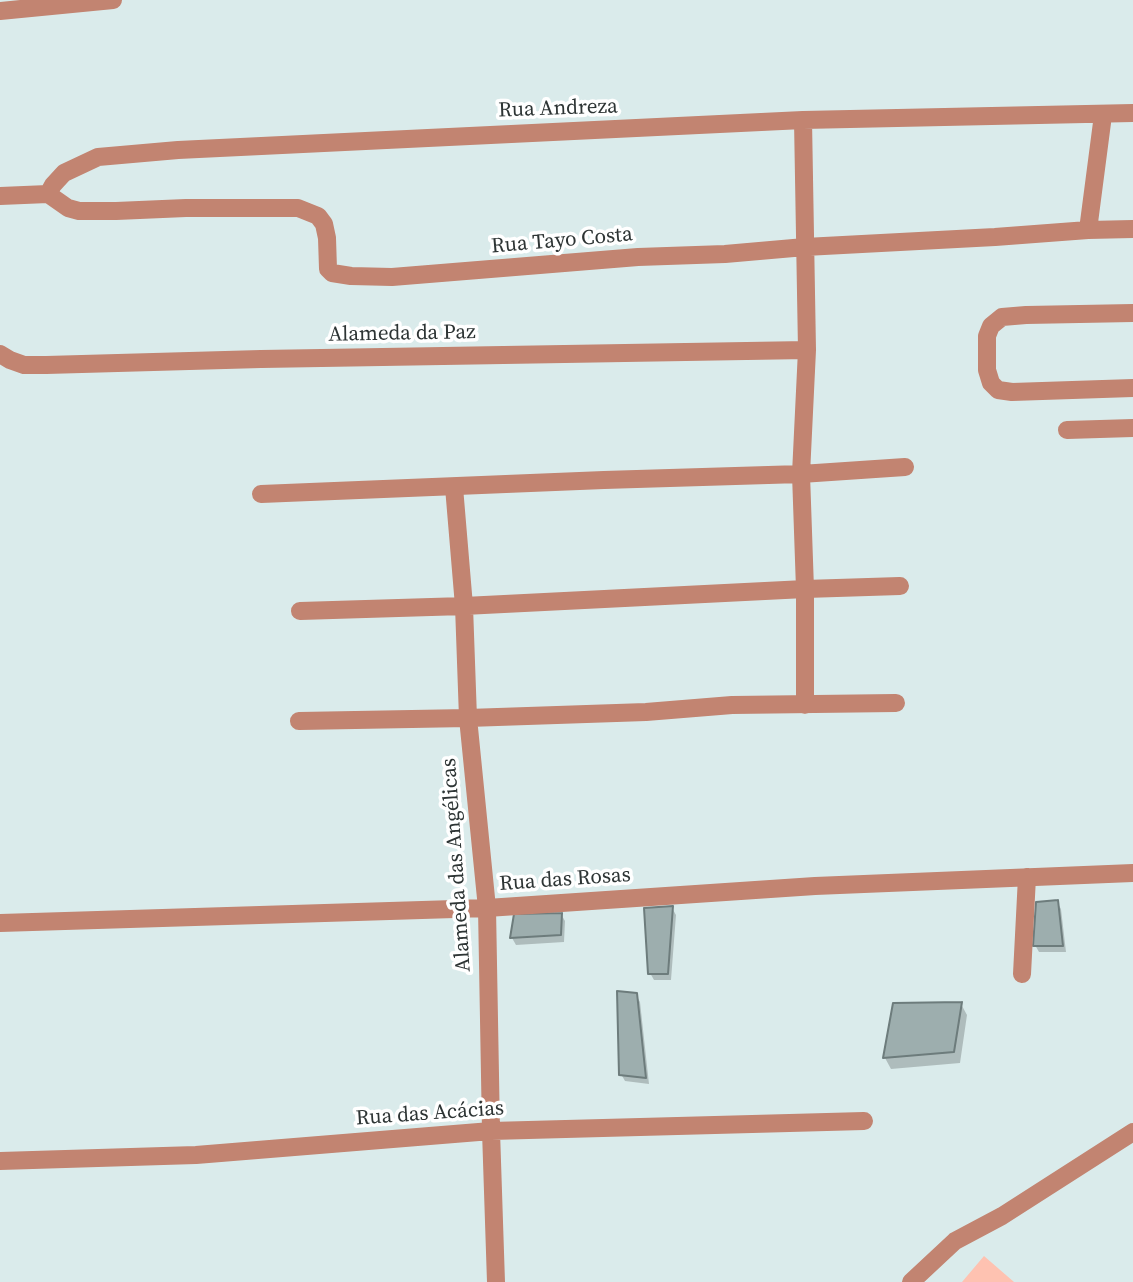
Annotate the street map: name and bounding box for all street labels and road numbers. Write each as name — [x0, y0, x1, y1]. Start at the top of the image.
street label: Rua Andreza — [498, 94, 618, 124]
street label: Rua Tayo Costa — [490, 222, 634, 260]
street label: Alameda da Paz — [328, 320, 476, 348]
street label: Alameda das Angélicas — [437, 757, 477, 973]
street label: Rua das Rosas — [498, 863, 632, 897]
street label: Rua das Acácias — [355, 1096, 505, 1132]

